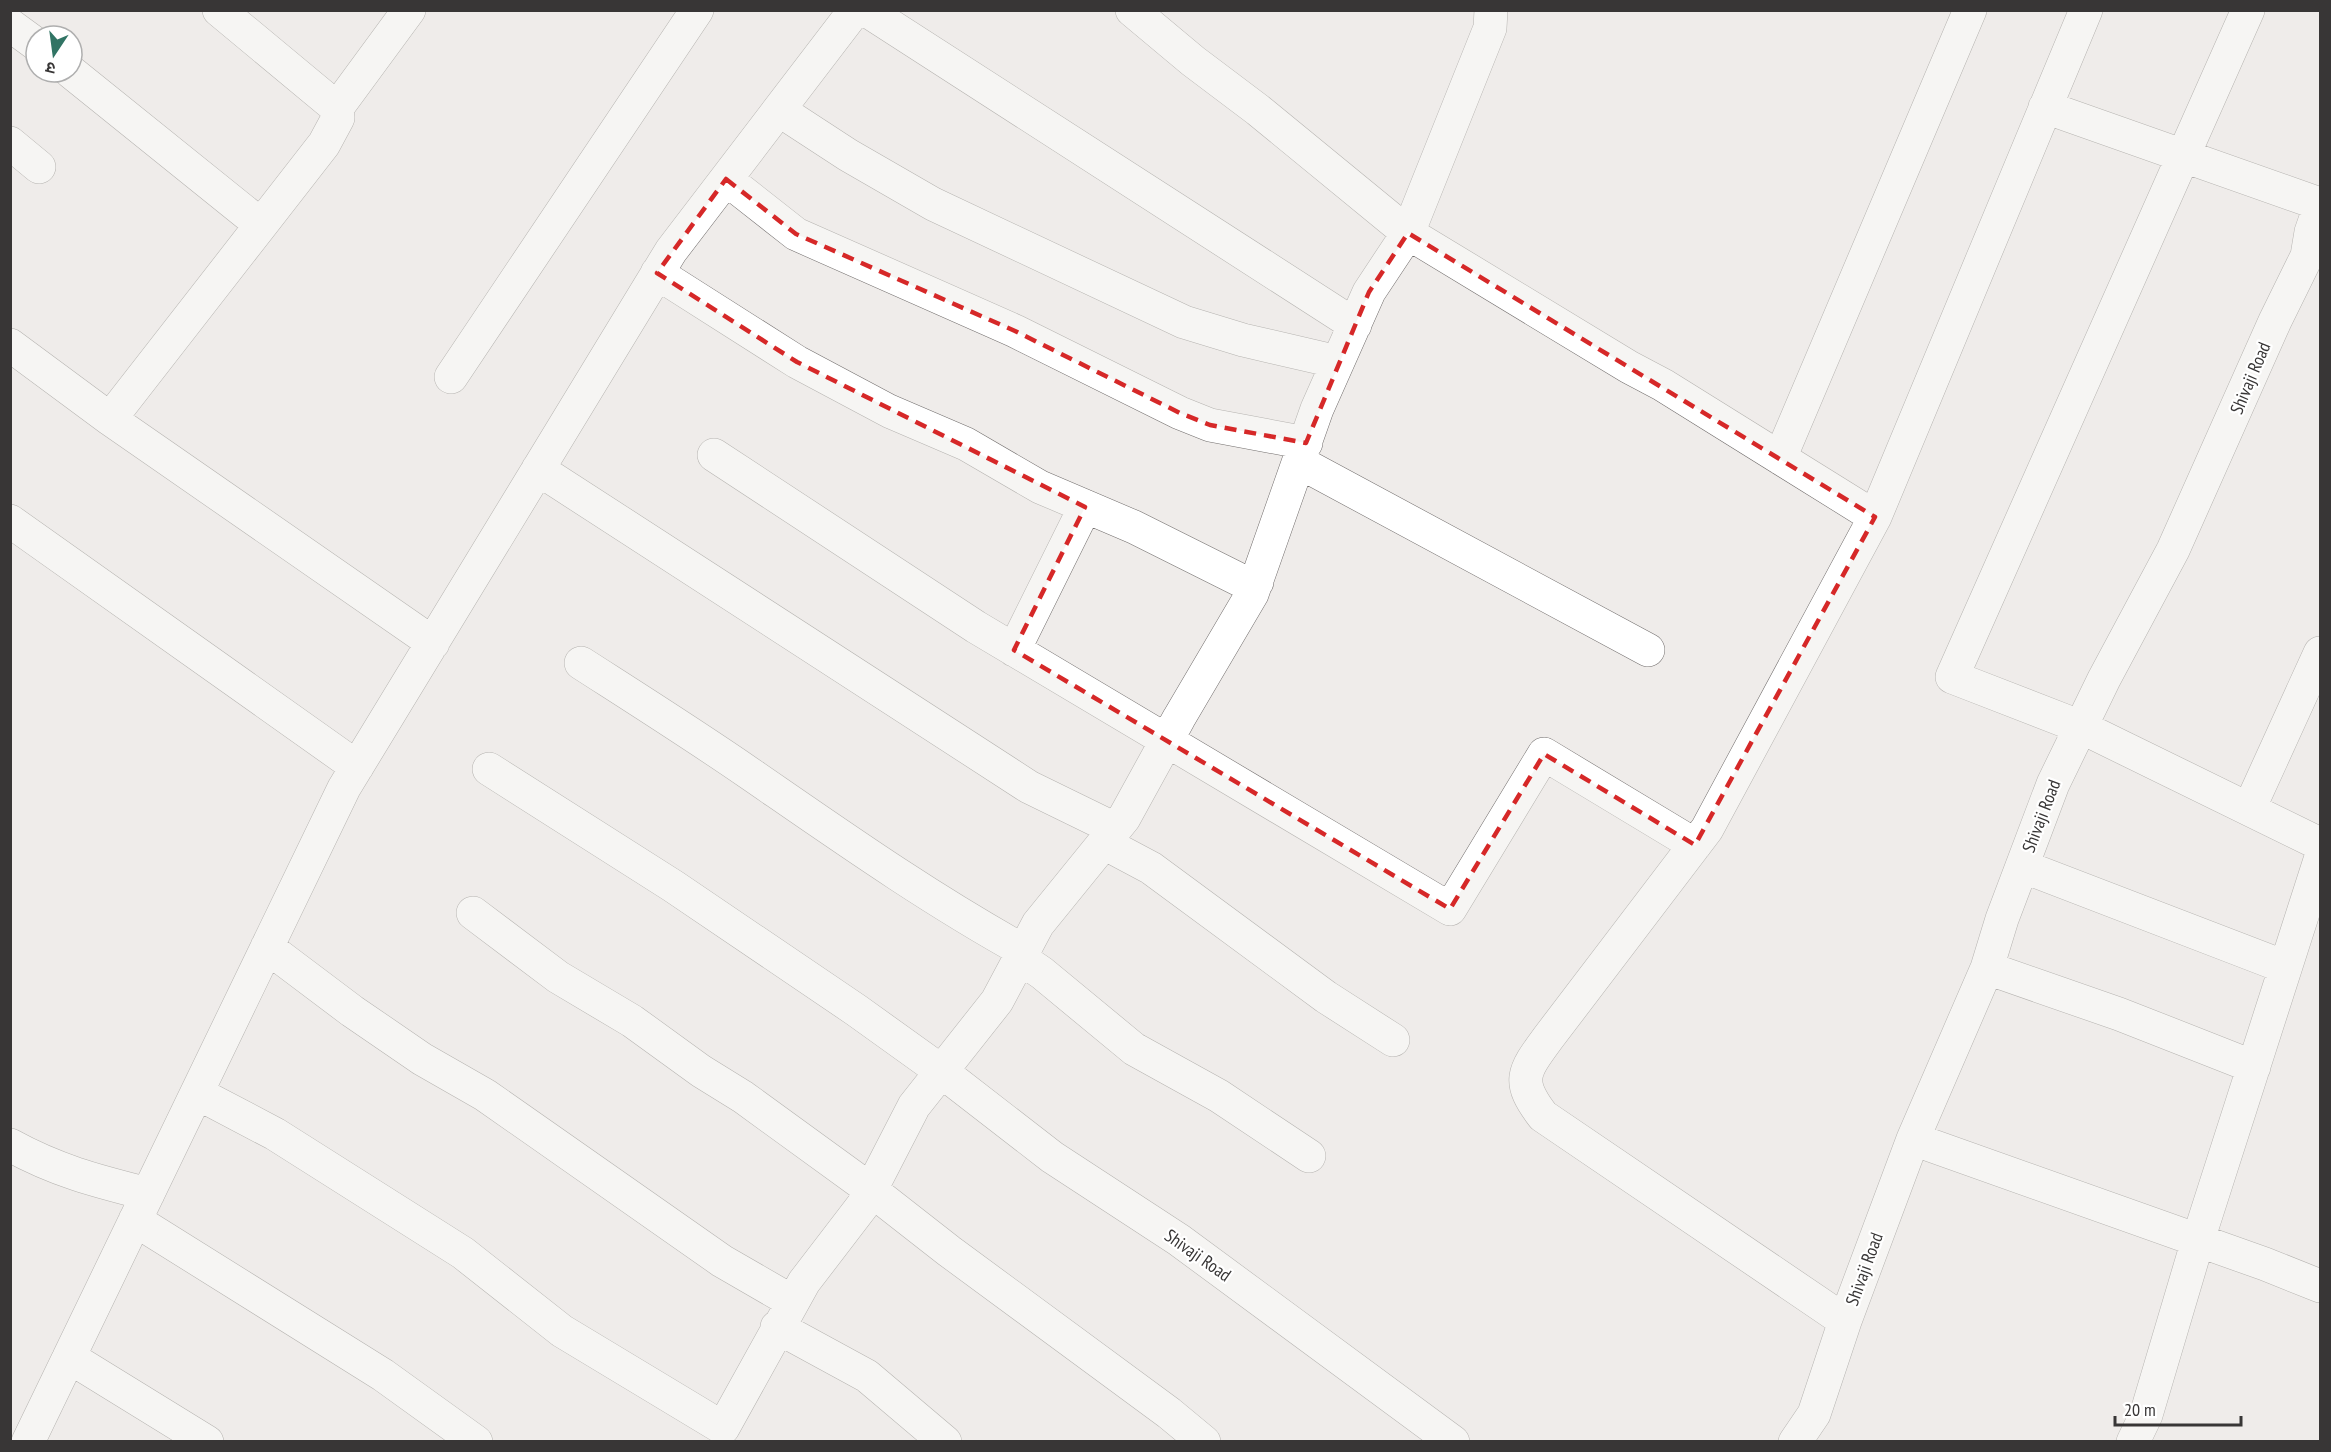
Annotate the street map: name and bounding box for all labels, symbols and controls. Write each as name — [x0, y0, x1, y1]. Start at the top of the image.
north arrow — [24, 24, 84, 84]
text: उ — [43, 58, 57, 79]
street label: Shivaji Road — [2225, 339, 2275, 417]
street label: Shivaji Road — [2017, 776, 2065, 856]
street label: Shivaji Road — [1160, 1224, 1236, 1286]
street label: Shivaji Road — [1840, 1229, 1888, 1309]
scale bar — [2115, 1389, 2241, 1427]
text: 20 m — [2124, 1398, 2156, 1421]

